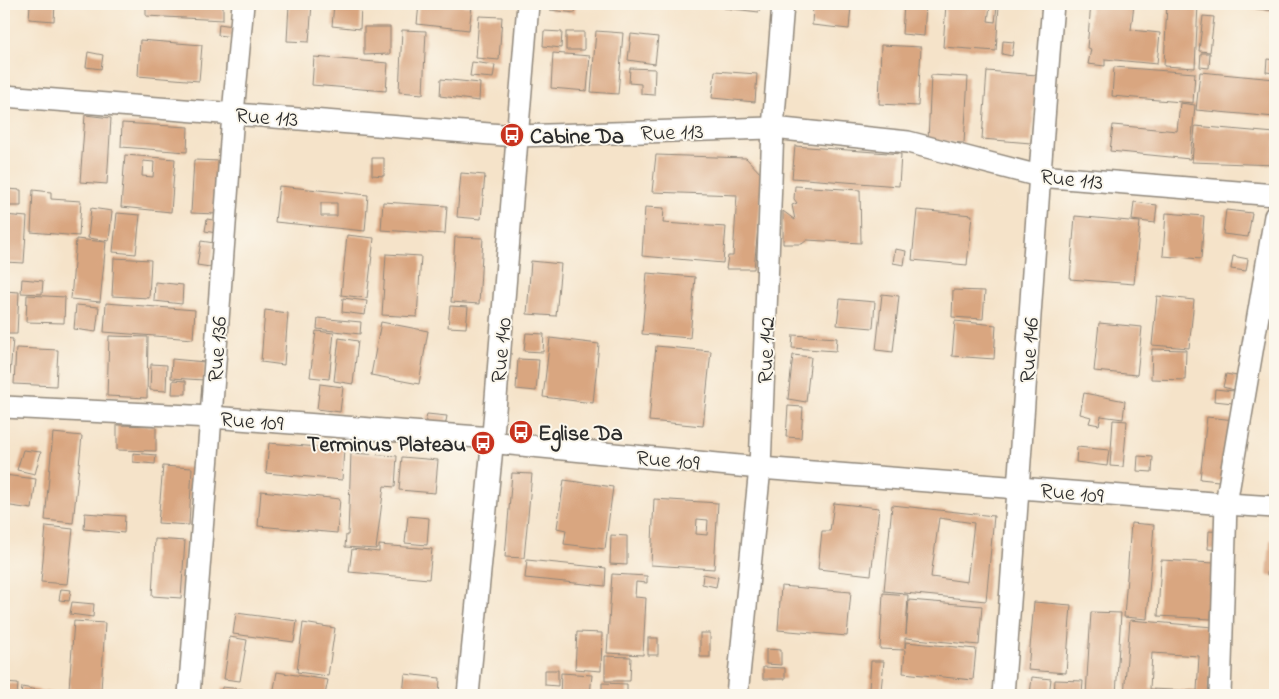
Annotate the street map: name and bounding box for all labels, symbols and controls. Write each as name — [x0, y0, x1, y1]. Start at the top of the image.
street label: Rue 113 — [234, 101, 299, 137]
street label: Rue 113 — [640, 117, 704, 151]
bus stop icon: Cabine Da — [499, 122, 525, 148]
place label: Cabine Da — [530, 122, 624, 154]
street label: Rue 113 — [1039, 162, 1105, 200]
street label: Rue 136 — [201, 315, 237, 383]
street label: Rue 140 — [484, 316, 522, 384]
street label: Rue 142 — [751, 316, 785, 384]
street label: Rue 146 — [1013, 316, 1049, 384]
street label: Rue 109 — [219, 405, 285, 441]
bus stop icon: Eglise Da — [508, 419, 534, 445]
place label: Eglise Da — [538, 419, 623, 452]
place label: Terminus Plateau — [307, 430, 466, 462]
bus stop icon: Terminus Plateau — [470, 430, 496, 456]
street label: Rue 109 — [635, 443, 701, 481]
street label: Rue 109 — [1039, 476, 1105, 514]

